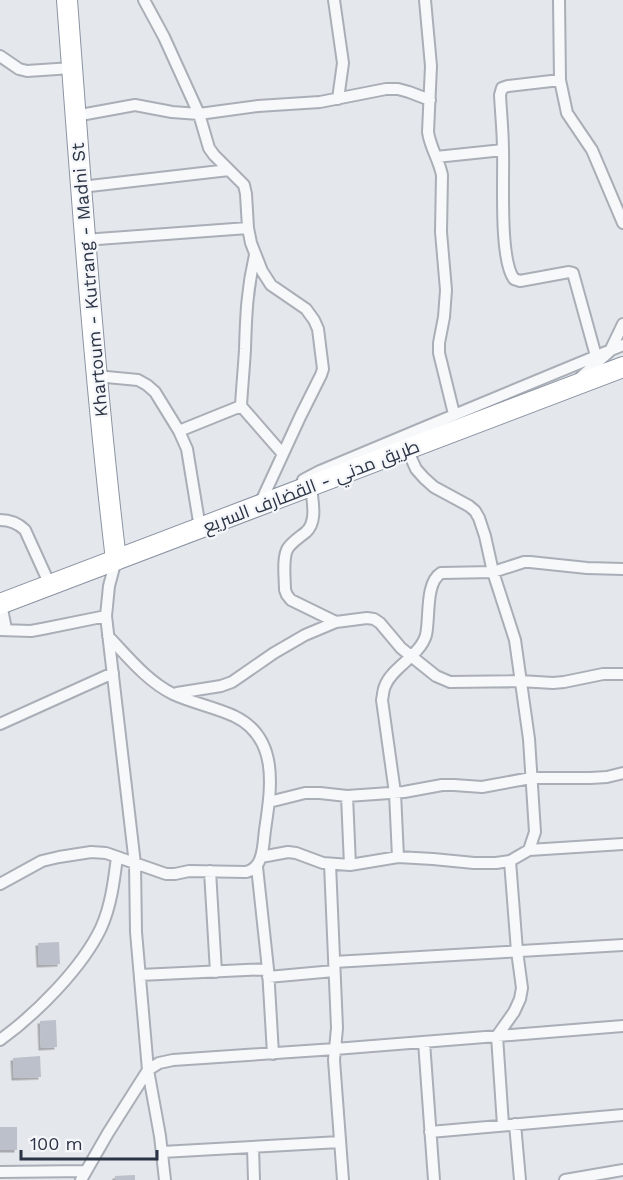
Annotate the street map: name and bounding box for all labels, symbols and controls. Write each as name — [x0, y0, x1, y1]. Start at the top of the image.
street label: Khartoum - Kutrang - Madni St — [67, 141, 111, 418]
street label: طريق مدني - القضارف السريع — [200, 435, 424, 541]
scale bar — [21, 1123, 158, 1161]
text: 100 m — [30, 1133, 83, 1154]

